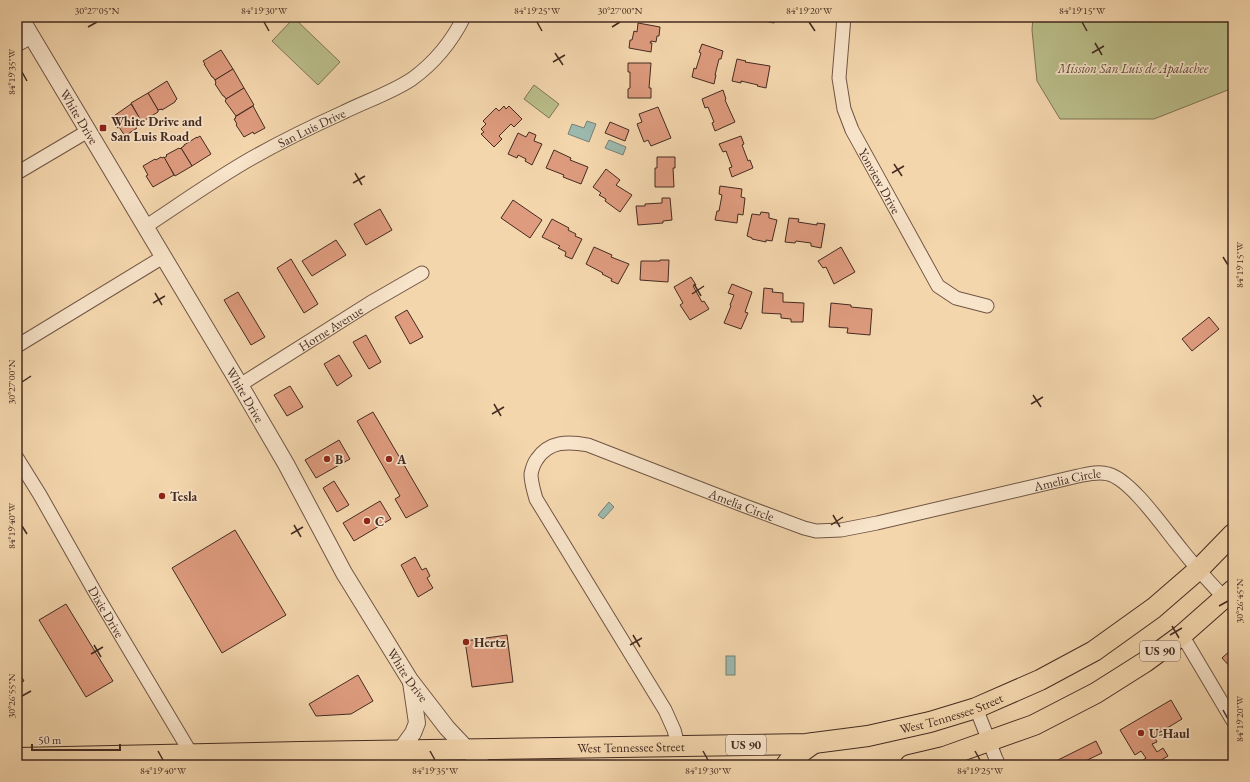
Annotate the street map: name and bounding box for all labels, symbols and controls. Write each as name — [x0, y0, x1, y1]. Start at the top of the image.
text: 30°27'05"N — [75, 4, 120, 17]
text: 84°19'30"W — [241, 4, 288, 17]
text: 84°19'25"W — [514, 4, 561, 17]
text: 30°27'00"N — [598, 4, 643, 17]
text: 84°19'20"W — [786, 4, 833, 17]
text: 84°19'15"W — [1059, 4, 1106, 17]
text: 84°19'35"W — [5, 48, 18, 95]
park label: Mission San Luis de Apalachee — [1057, 60, 1209, 77]
street label: White Drive — [56, 86, 102, 148]
street label: San Luis Drive — [275, 105, 348, 152]
place label: White Drive and San Luis Road — [111, 113, 203, 145]
marker: White Drive and San Luis Road — [98, 123, 108, 133]
street label: Yonview Drive — [855, 145, 904, 217]
text: 84°19'15"W — [1233, 241, 1246, 288]
street label: Horne Avenue — [295, 302, 366, 355]
text: 30°27'00"N — [5, 359, 18, 404]
street label: White Drive — [222, 364, 268, 426]
place label: B — [335, 451, 343, 468]
place label: A — [396, 451, 407, 468]
marker: B — [322, 454, 332, 464]
marker: A — [384, 454, 394, 464]
street label: Amelia Circle — [1031, 465, 1101, 495]
street label: Amelia Circle — [705, 484, 777, 525]
place label: Tesla — [170, 488, 198, 505]
marker: Tesla — [157, 491, 167, 501]
text: 84°19'40"W — [5, 502, 18, 549]
place label: C — [375, 513, 384, 530]
marker: C — [362, 516, 372, 526]
text: 30°26'45"N — [1233, 578, 1246, 623]
street label: Dixie Drive — [84, 583, 128, 641]
place label: Hertz — [474, 634, 506, 651]
marker: Hertz — [461, 637, 471, 647]
road number: US 90 — [1140, 641, 1180, 661]
street label: White Drive — [383, 645, 432, 706]
text: 30°26'55"N — [5, 673, 18, 718]
street label: West Tennessee Street — [898, 689, 1006, 738]
text: 84°19'20"W — [1233, 695, 1246, 742]
place label: U-Haul — [1149, 725, 1190, 742]
scale bar — [32, 726, 120, 752]
marker: U-Haul — [1136, 728, 1146, 738]
text: 50 m — [38, 732, 62, 748]
road number: US 90 — [726, 735, 766, 755]
street label: West Tennessee Street — [577, 738, 685, 757]
text: 84°19'40"W — [140, 764, 187, 777]
text: 84°19'35"W — [412, 764, 459, 777]
text: 84°19'30"W — [685, 764, 732, 777]
text: 84°19'25"W — [957, 764, 1004, 777]

